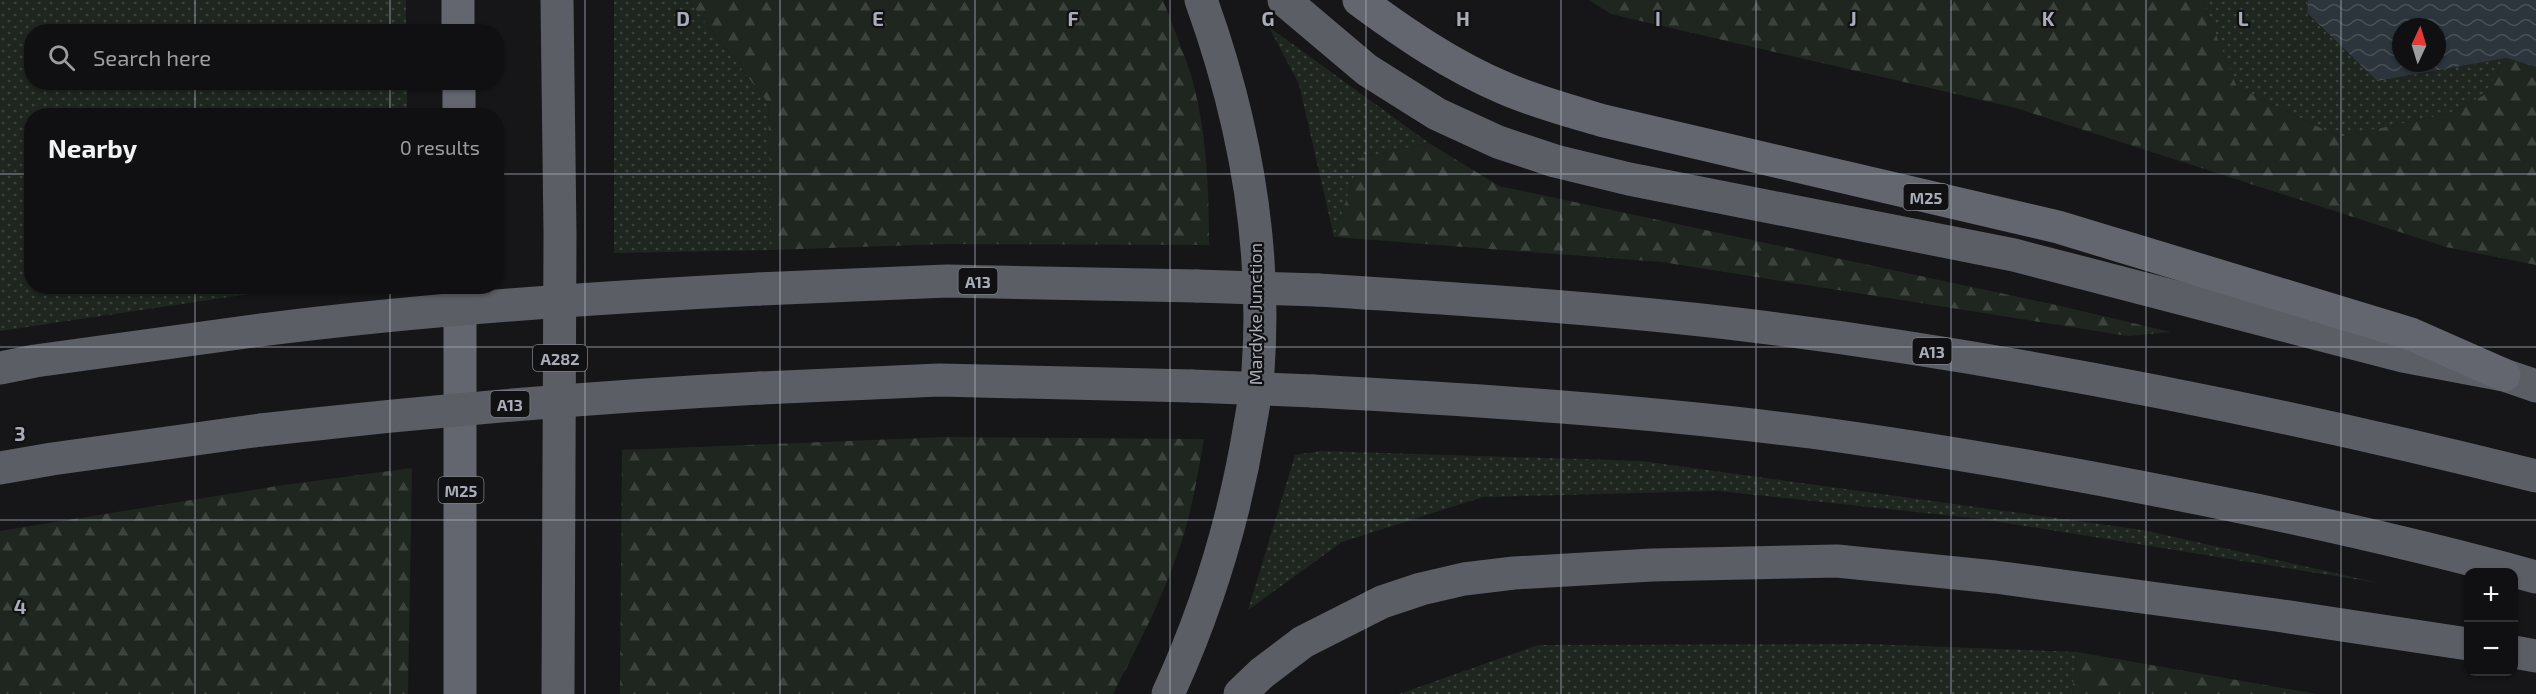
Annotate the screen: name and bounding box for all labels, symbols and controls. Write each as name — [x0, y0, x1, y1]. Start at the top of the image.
text: D — [676, 6, 690, 30]
text: E — [872, 6, 884, 30]
text: F — [1067, 6, 1079, 30]
text: G — [1262, 6, 1274, 30]
text: H — [1456, 6, 1470, 30]
text: I — [1655, 6, 1661, 30]
text: J — [1849, 6, 1857, 30]
text: K — [2042, 6, 2055, 30]
text: L — [2238, 6, 2249, 30]
north arrow — [2392, 18, 2446, 72]
search box — [24, 24, 504, 90]
icon: search — [45, 41, 78, 74]
text: Search here — [93, 44, 211, 70]
text: Nearby — [48, 132, 137, 163]
text: 0 results — [400, 135, 480, 159]
road number: M25 — [1904, 184, 1948, 210]
street label: Mardyke Junction — [1244, 243, 1266, 385]
road number: A13 — [958, 268, 998, 294]
road number: A13 — [1912, 338, 1952, 364]
road number: A282 — [533, 345, 587, 371]
road number: A13 — [490, 391, 530, 417]
text: 3 — [14, 421, 26, 445]
road number: M25 — [438, 477, 484, 503]
map controls — [2464, 568, 2518, 676]
button: + — [2464, 568, 2518, 622]
text: 4 — [14, 594, 27, 618]
button: − — [2464, 622, 2518, 676]

